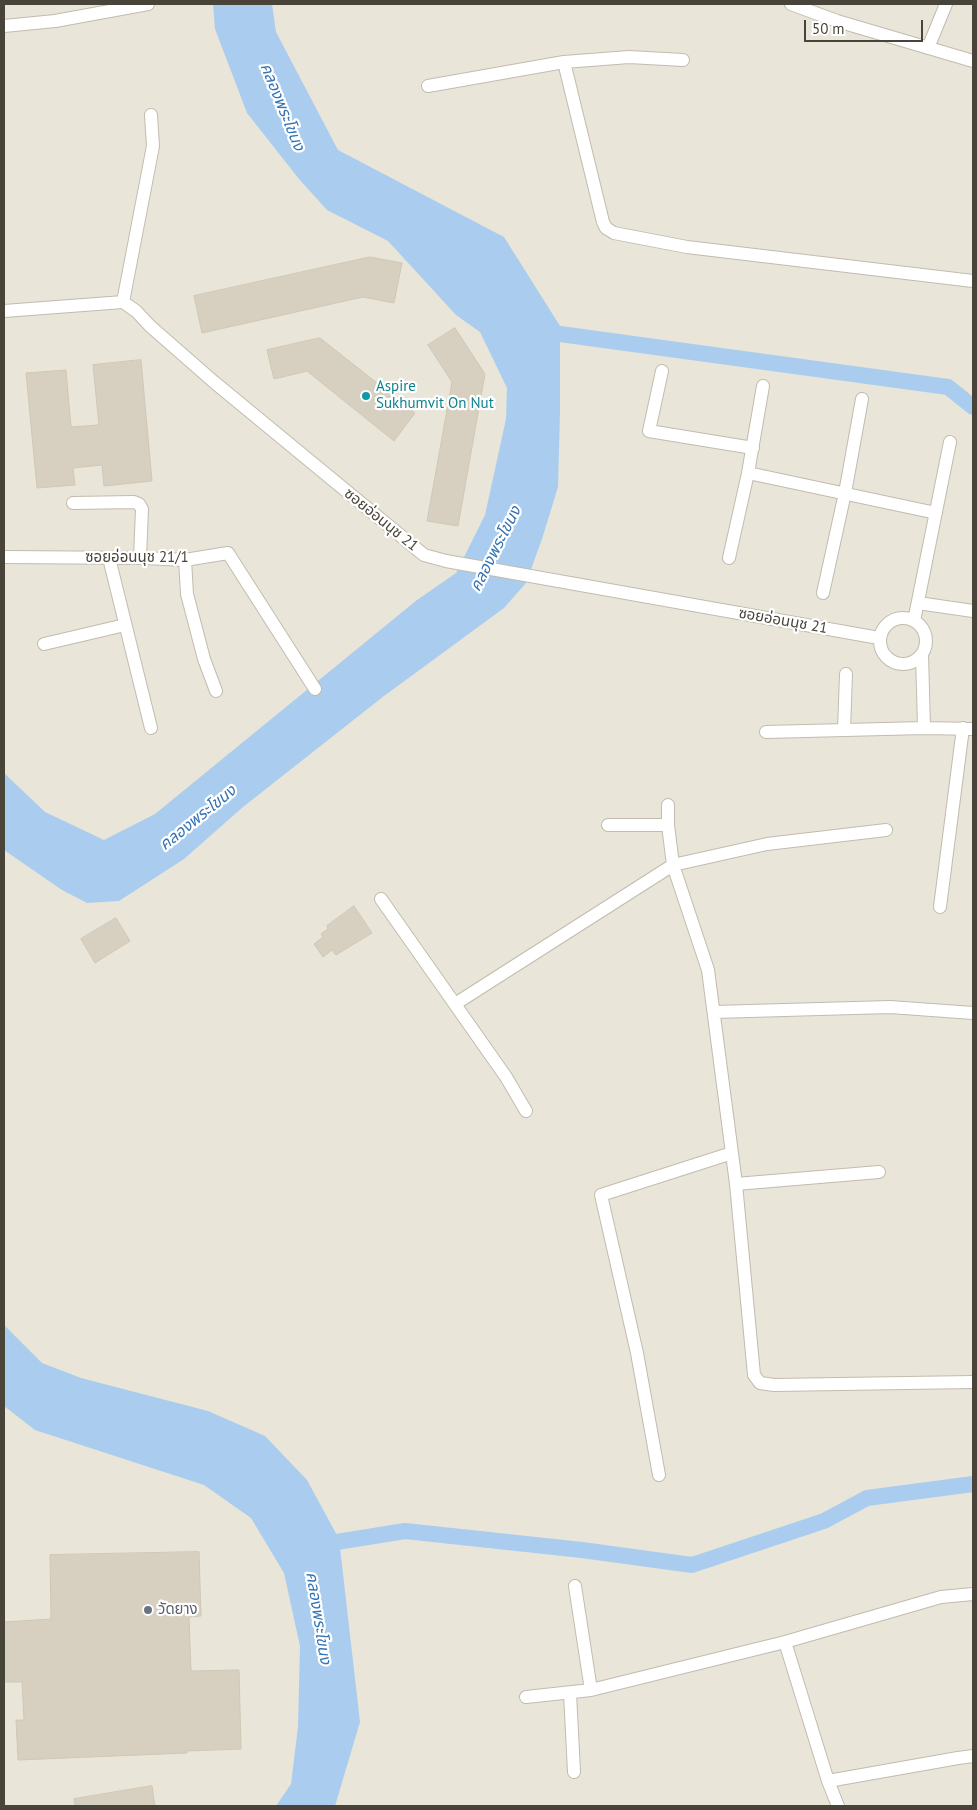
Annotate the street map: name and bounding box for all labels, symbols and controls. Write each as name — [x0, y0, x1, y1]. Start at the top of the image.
scale bar — [807, 10, 926, 42]
text: 50 m — [812, 19, 845, 38]
water label: คลองพระโขนง — [256, 60, 308, 154]
place label: Aspire Sukhumvit On Nut — [376, 378, 494, 413]
marker: Aspire Sukhumvit On Nut — [360, 390, 372, 402]
street label: ซอยอ่อนนุช 21 — [340, 485, 422, 555]
water label: คลองพระโขนง — [466, 503, 526, 595]
street label: ซอยอ่อนนุช 21/1 — [85, 549, 189, 567]
street label: ซอยอ่อนนุช 21 — [737, 604, 829, 638]
water label: คลองพระโขนง — [156, 781, 240, 855]
water label: คลองพระโขนง — [301, 1571, 335, 1665]
place label: วัดยาง — [158, 1601, 198, 1619]
marker: วัดยาง — [142, 1604, 154, 1616]

